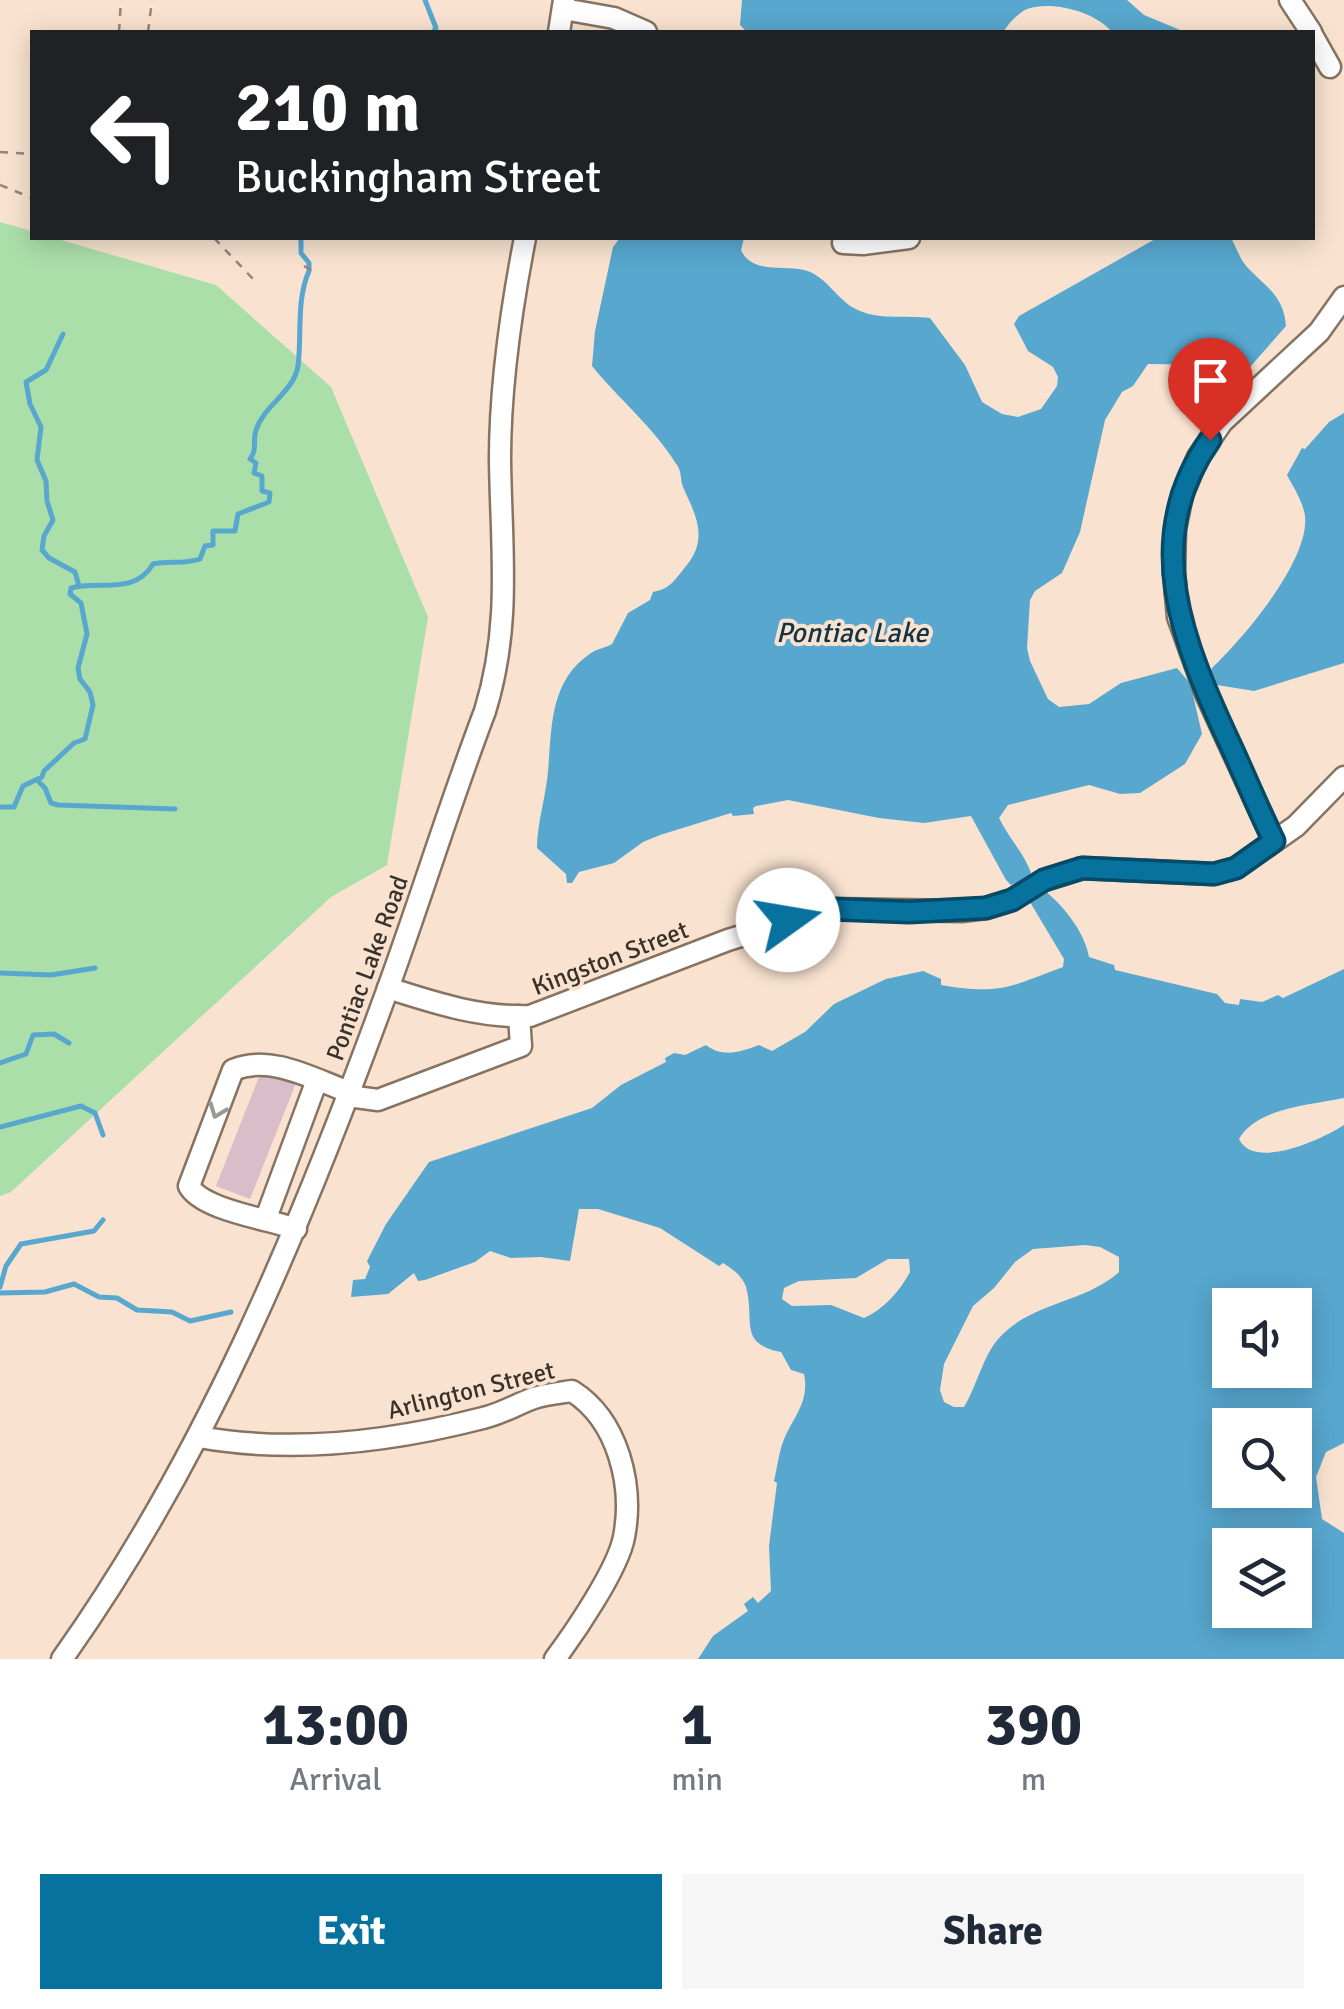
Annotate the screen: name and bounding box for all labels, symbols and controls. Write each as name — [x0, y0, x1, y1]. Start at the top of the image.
text: 210 m — [235, 64, 420, 150]
icon: left — [70, 70, 200, 200]
text: Buckingham Street — [235, 150, 601, 205]
pin — [1168, 338, 1253, 441]
icon: arrive — [1183, 353, 1238, 408]
water label: Pontiac Lake — [776, 616, 930, 650]
position arrow — [736, 868, 840, 972]
street label: Pontiac Lake Road — [319, 871, 415, 1065]
street label: Kingston Street — [527, 914, 693, 1002]
one-way arrow — [208, 1102, 229, 1119]
map controls — [1212, 1288, 1312, 1628]
button: sound — [1212, 1288, 1312, 1388]
street label: Arlington Street — [384, 1354, 558, 1426]
button: search — [1212, 1408, 1312, 1508]
button: layers — [1212, 1528, 1312, 1628]
text: 13:00 — [262, 1688, 409, 1762]
text: 1 — [681, 1688, 713, 1762]
text: 390 — [985, 1688, 1082, 1762]
text: Arrival — [290, 1760, 382, 1799]
text: min — [671, 1760, 723, 1799]
text: m — [1021, 1760, 1046, 1799]
button: Exit — [40, 1874, 662, 1989]
button: Share — [682, 1874, 1304, 1989]

